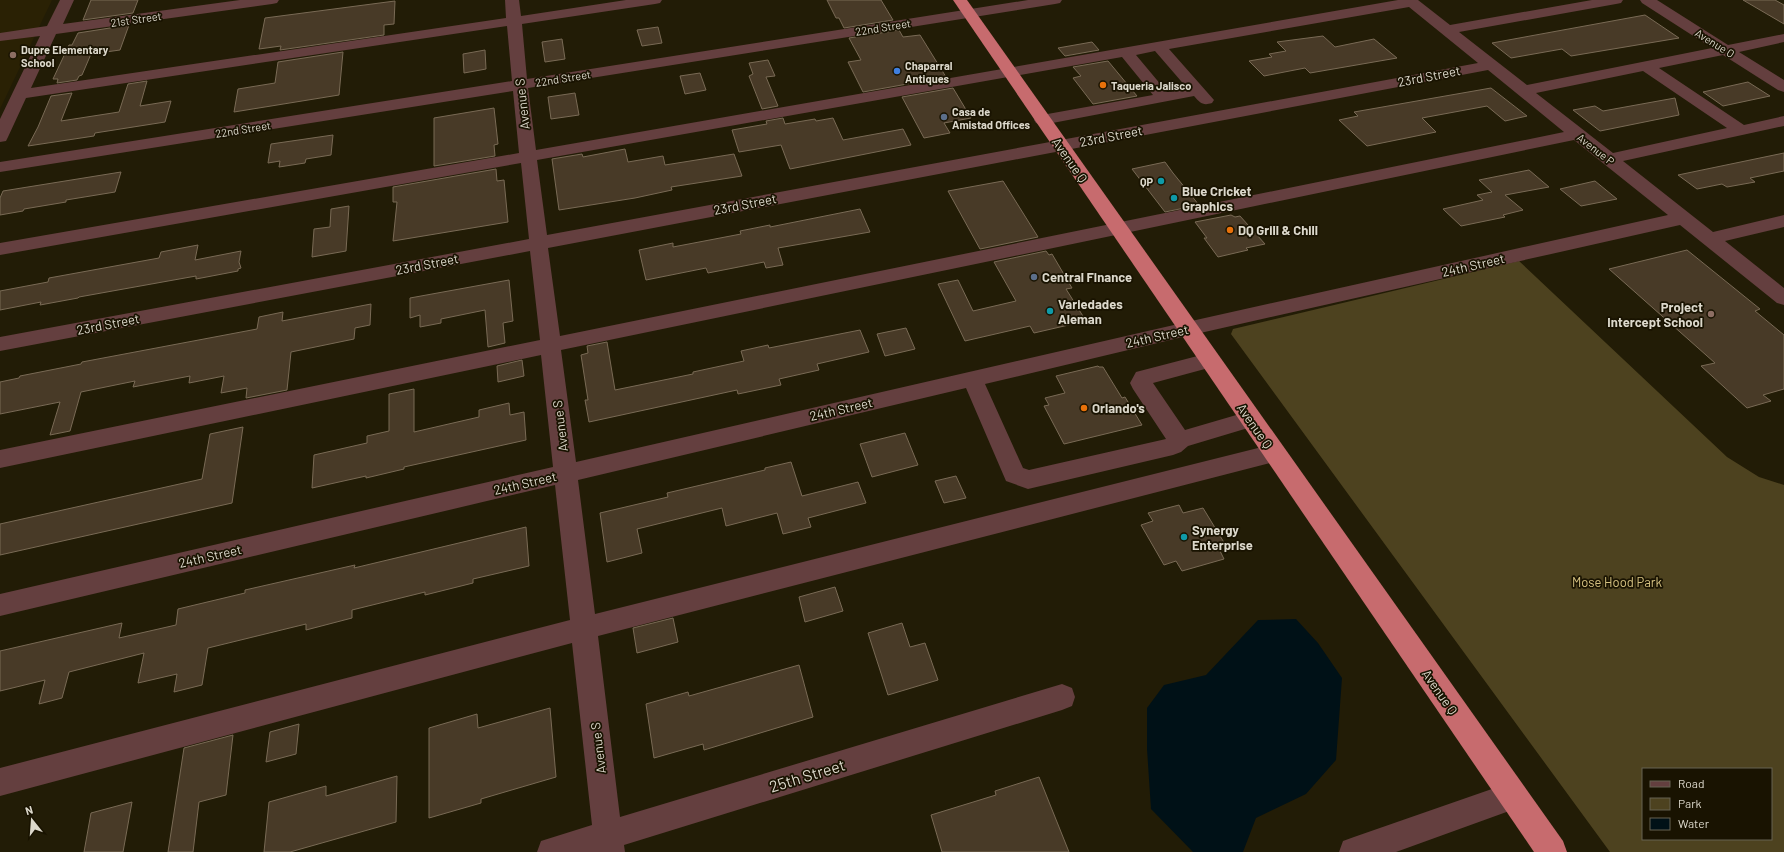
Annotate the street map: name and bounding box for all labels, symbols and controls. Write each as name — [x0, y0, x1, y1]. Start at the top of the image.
street label: 21st Street — [110, 9, 162, 29]
street label: 22nd Street — [854, 16, 912, 38]
street label: Avenue O — [1693, 26, 1737, 60]
place label: Dupre Elementary School — [21, 43, 109, 69]
marker: Dupre Elementary School — [8, 50, 18, 60]
place label: Chaparral Antiques — [905, 59, 953, 85]
street label: 23rd Street — [1396, 62, 1462, 90]
marker: Chaparral Antiques — [892, 66, 902, 76]
street label: 22nd Street — [534, 67, 592, 89]
street label: Avenue S — [511, 78, 533, 130]
place label: Taqueria Jalisco — [1111, 79, 1191, 92]
marker: Taqueria Jalisco — [1098, 80, 1108, 90]
place label: Casa de Amistad Offices — [952, 105, 1031, 131]
marker: Casa de Amistad Offices — [939, 112, 949, 122]
street label: 22nd Street — [214, 118, 272, 140]
street label: 23rd Street — [1078, 122, 1144, 150]
street label: Avenue P — [1575, 130, 1618, 168]
street label: Avenue Q — [1049, 134, 1091, 186]
place label: QP — [1140, 175, 1153, 188]
marker: QP — [1156, 176, 1166, 186]
place label: Blue Cricket Graphics — [1182, 183, 1251, 214]
street label: 23rd Street — [712, 190, 778, 218]
marker: Blue Cricket Graphics — [1169, 193, 1179, 203]
place label: DQ Grill & Chill — [1238, 222, 1318, 238]
marker: DQ Grill & Chill — [1225, 225, 1235, 235]
street label: 23rd Street — [394, 250, 460, 278]
street label: 24th Street — [1440, 250, 1506, 280]
place label: Central Finance — [1042, 269, 1132, 285]
marker: Central Finance — [1029, 272, 1039, 282]
place label: Variedades Aleman — [1058, 296, 1123, 327]
place label: Project Intercept School — [1607, 299, 1703, 330]
marker: Variedades Aleman — [1045, 306, 1055, 316]
marker: Project Intercept School — [1706, 309, 1716, 319]
street label: 23rd Street — [75, 310, 141, 338]
street label: 24th Street — [1124, 321, 1190, 351]
street label: 24th Street — [808, 394, 874, 424]
street label: Avenue S — [549, 399, 571, 453]
place label: Orlando's — [1092, 400, 1145, 416]
street label: Avenue Q — [1234, 400, 1276, 452]
marker: Orlando's — [1079, 403, 1089, 413]
street label: 24th Street — [492, 468, 558, 498]
place label: Synergy Enterprise — [1192, 522, 1253, 553]
marker: Synergy Enterprise — [1179, 532, 1189, 542]
street label: 24th Street — [177, 541, 243, 571]
park label: Mose Hood Park — [1572, 574, 1663, 590]
street label: Avenue Q — [1419, 666, 1461, 718]
street label: Avenue S — [587, 721, 609, 775]
street label: 25th Street — [767, 754, 847, 796]
legend — [1642, 768, 1772, 840]
text: Road — [1678, 776, 1705, 790]
text: Park — [1678, 796, 1702, 810]
north arrow — [12, 800, 52, 840]
text: N — [24, 803, 34, 817]
text: Water — [1678, 816, 1710, 830]

